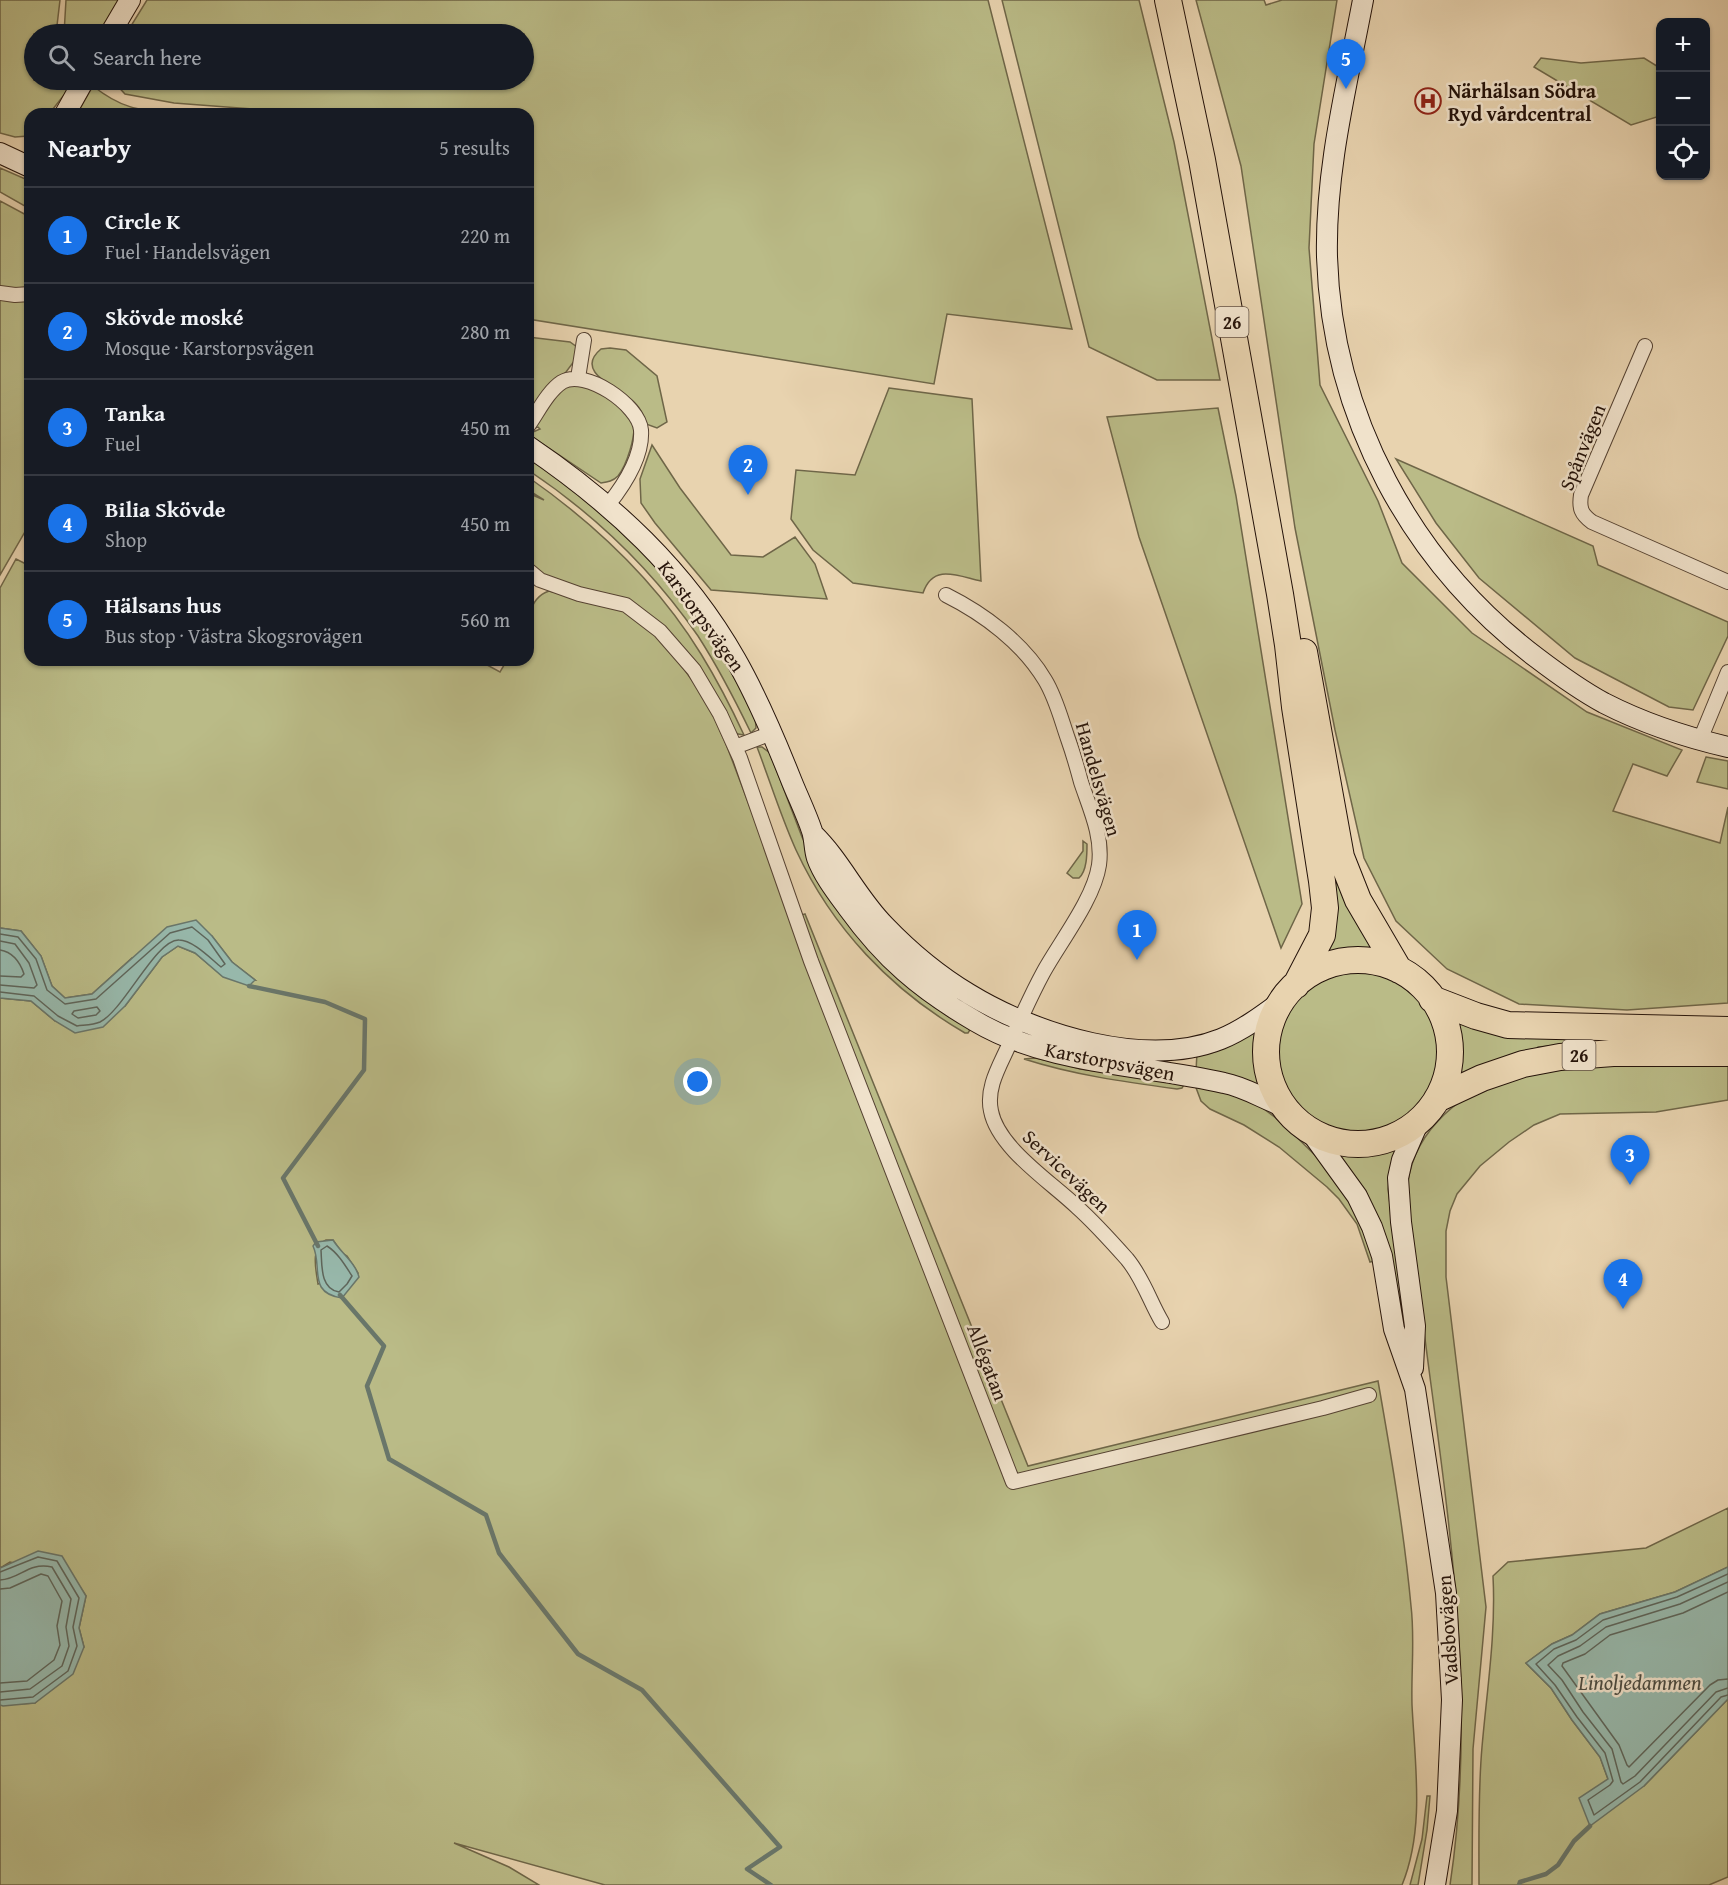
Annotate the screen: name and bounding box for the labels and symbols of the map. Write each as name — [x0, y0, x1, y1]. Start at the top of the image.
pin: 5 — [1326, 40, 1366, 89]
place label: Närhälsan Södra Ryd vårdcentral — [1448, 76, 1597, 128]
hospital icon: Närhälsan Södra Ryd vårdcentral — [1413, 86, 1443, 116]
road number: 26 — [1216, 307, 1248, 337]
street label: Spånvägen — [1551, 399, 1613, 495]
pin: 2 — [728, 446, 768, 495]
street label: Karstorpsvägen — [652, 554, 752, 678]
street label: Handelsvägen — [1069, 718, 1129, 840]
pin: 1 — [1118, 910, 1156, 960]
street label: Karstorpsvägen — [1043, 1034, 1177, 1088]
road number: 26 — [1562, 1040, 1596, 1070]
your location — [683, 1067, 712, 1096]
street label: Servicevägen — [1016, 1122, 1118, 1220]
pin: 3 — [1610, 1136, 1650, 1185]
pin: 4 — [1604, 1260, 1642, 1309]
street label: Allégatan — [960, 1320, 1016, 1404]
street label: Vadsbovägen — [1429, 1574, 1465, 1686]
water label: Linoljedammen — [1577, 1667, 1702, 1698]

